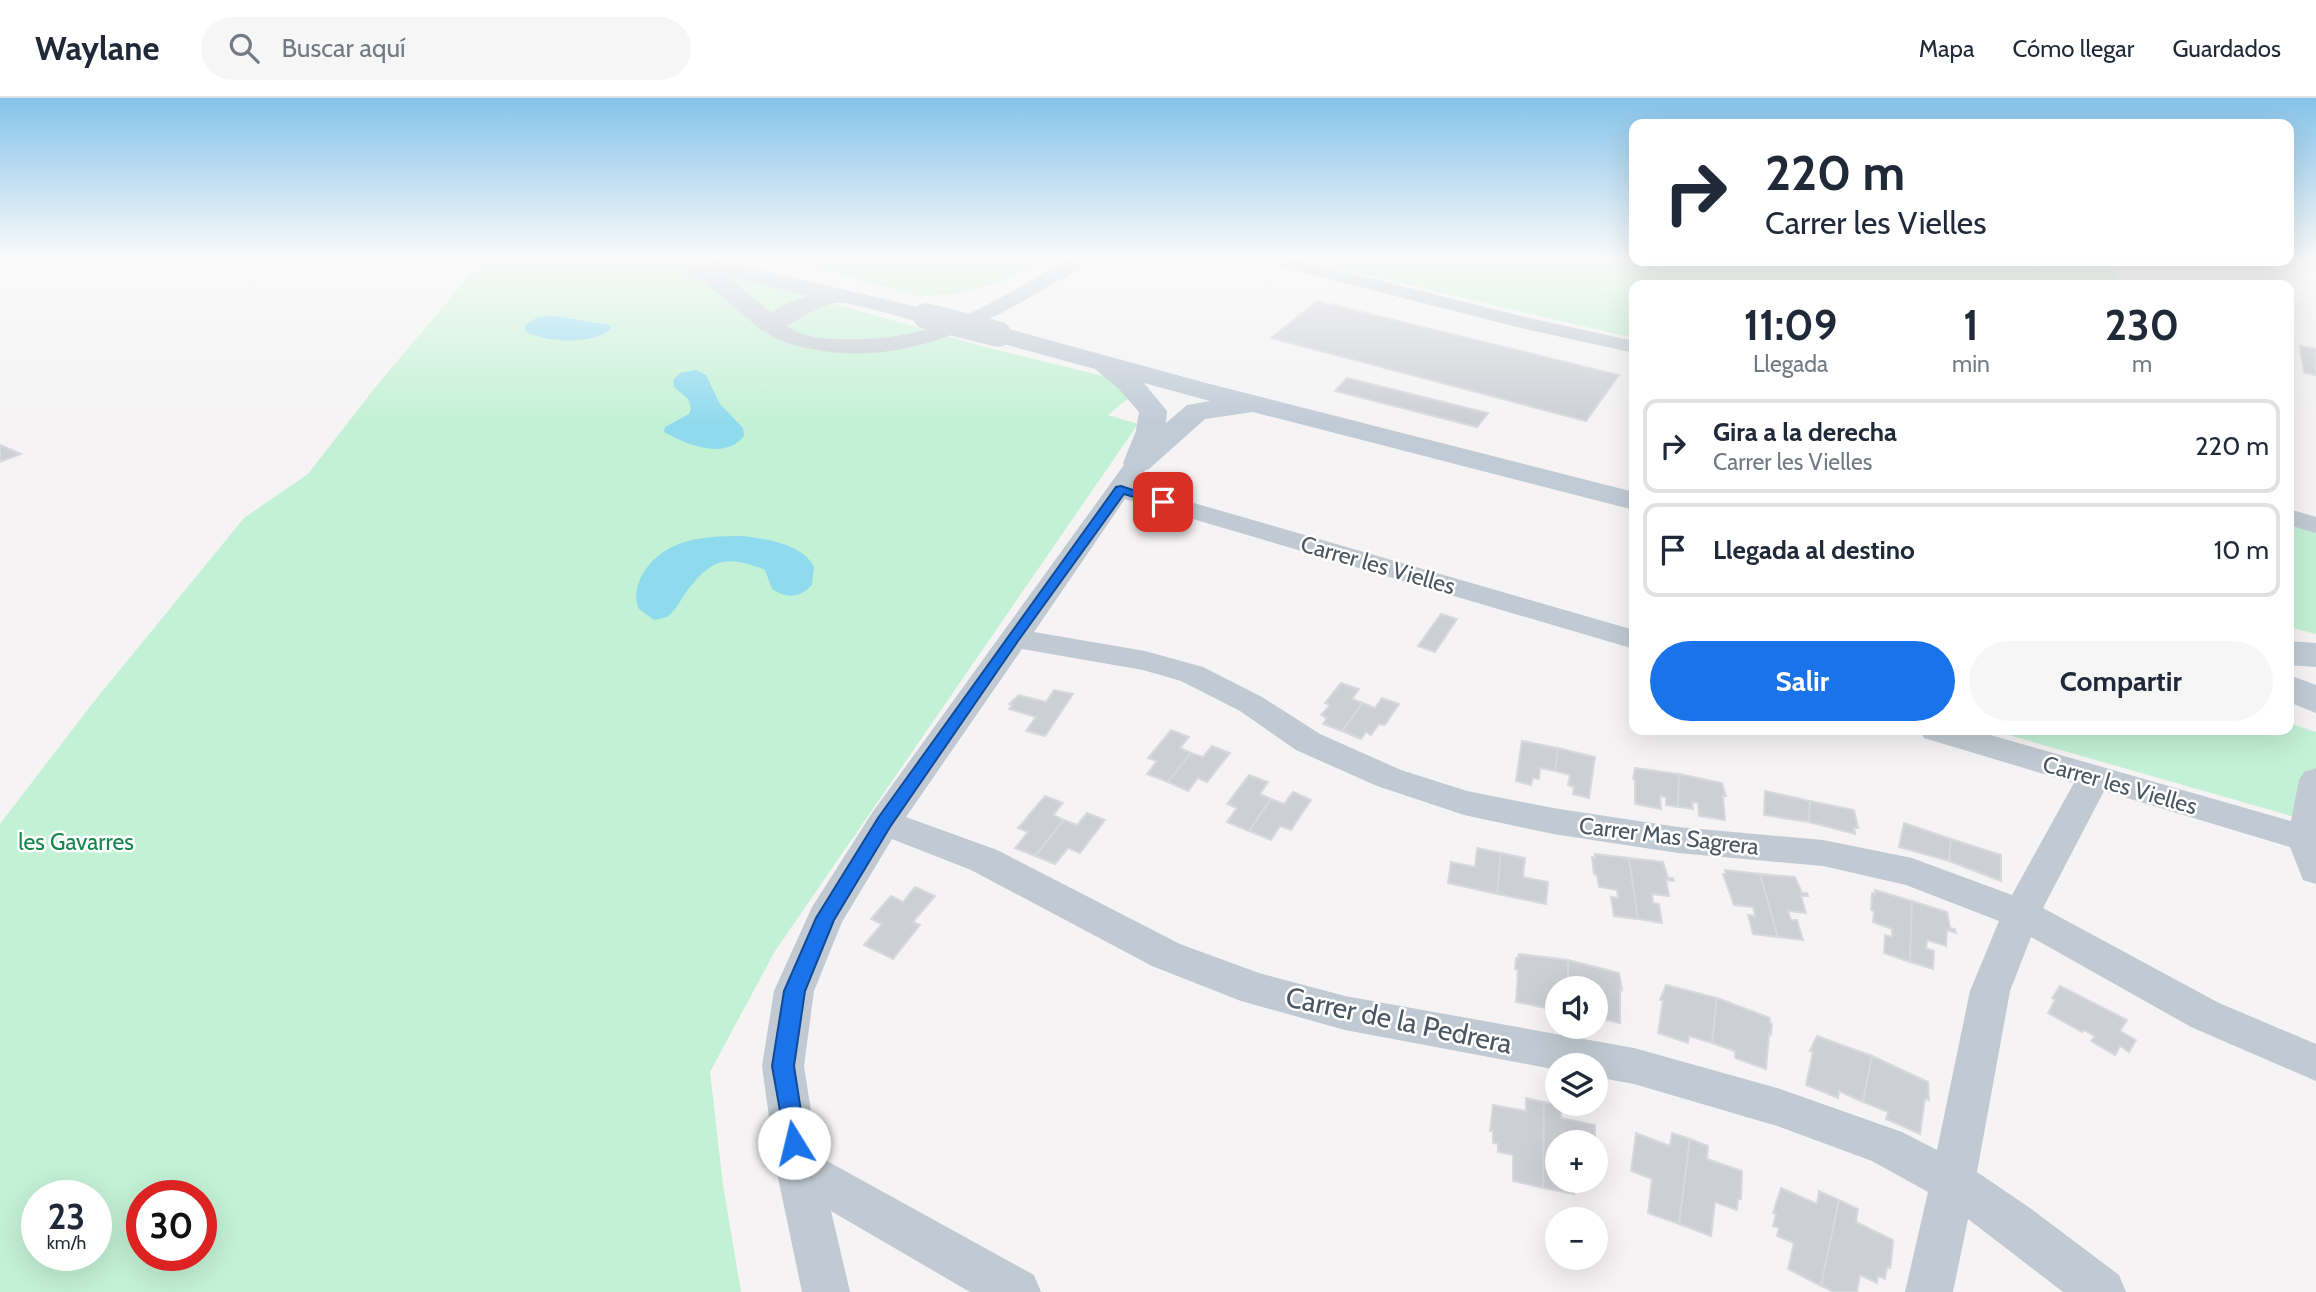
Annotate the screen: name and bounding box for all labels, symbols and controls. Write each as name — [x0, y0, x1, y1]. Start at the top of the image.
search box — [201, 17, 691, 80]
text: Waylane — [35, 28, 159, 68]
icon: search — [225, 29, 263, 67]
text: Buscar aquí — [281, 32, 406, 64]
text: Mapa — [1919, 34, 1975, 63]
text: Cómo llegar — [2013, 34, 2134, 63]
text: Guardados — [2172, 34, 2281, 63]
text: 220 m — [1765, 143, 1905, 202]
icon: right — [1650, 147, 1741, 238]
text: Carrer les Vielles — [1765, 203, 1986, 242]
text: 11:09 — [1744, 299, 1837, 351]
text: 1 — [1963, 299, 1979, 351]
text: 230 — [2105, 299, 2179, 351]
text: Llegada — [1753, 350, 1828, 378]
text: min — [1952, 350, 1990, 378]
text: m — [2132, 350, 2152, 378]
text: Gira a la derecha — [1713, 416, 1897, 448]
icon: right — [1654, 427, 1692, 465]
text: 220 m — [2195, 430, 2269, 462]
text: Carrer les Vielles — [1713, 448, 1872, 476]
pin — [1133, 472, 1193, 532]
icon: arrive — [1144, 483, 1182, 521]
street label: Carrer les Vielles — [1298, 530, 1458, 600]
icon: arrive — [1654, 531, 1692, 569]
text: Llegada al destino — [1713, 534, 1915, 566]
text: 10 m — [2214, 534, 2269, 566]
button: Salir — [1650, 641, 1955, 721]
button: Compartir — [1969, 641, 2273, 721]
street label: Carrer les Vielles — [2040, 750, 2200, 820]
street label: Carrer Mas Sagrera — [1578, 811, 1760, 861]
park label: les Gavarres — [18, 828, 134, 856]
map controls — [1545, 976, 1608, 1270]
button: sound — [1545, 976, 1608, 1039]
street label: Carrer de la Pedrera — [1283, 979, 1516, 1061]
button: layers — [1545, 1053, 1608, 1116]
position arrow — [757, 1106, 831, 1180]
button: + — [1545, 1130, 1608, 1193]
speed limit sign: 30 — [126, 1180, 217, 1271]
text: 23 — [48, 1195, 85, 1238]
button: − — [1545, 1207, 1608, 1270]
text: km/h — [47, 1232, 86, 1254]

